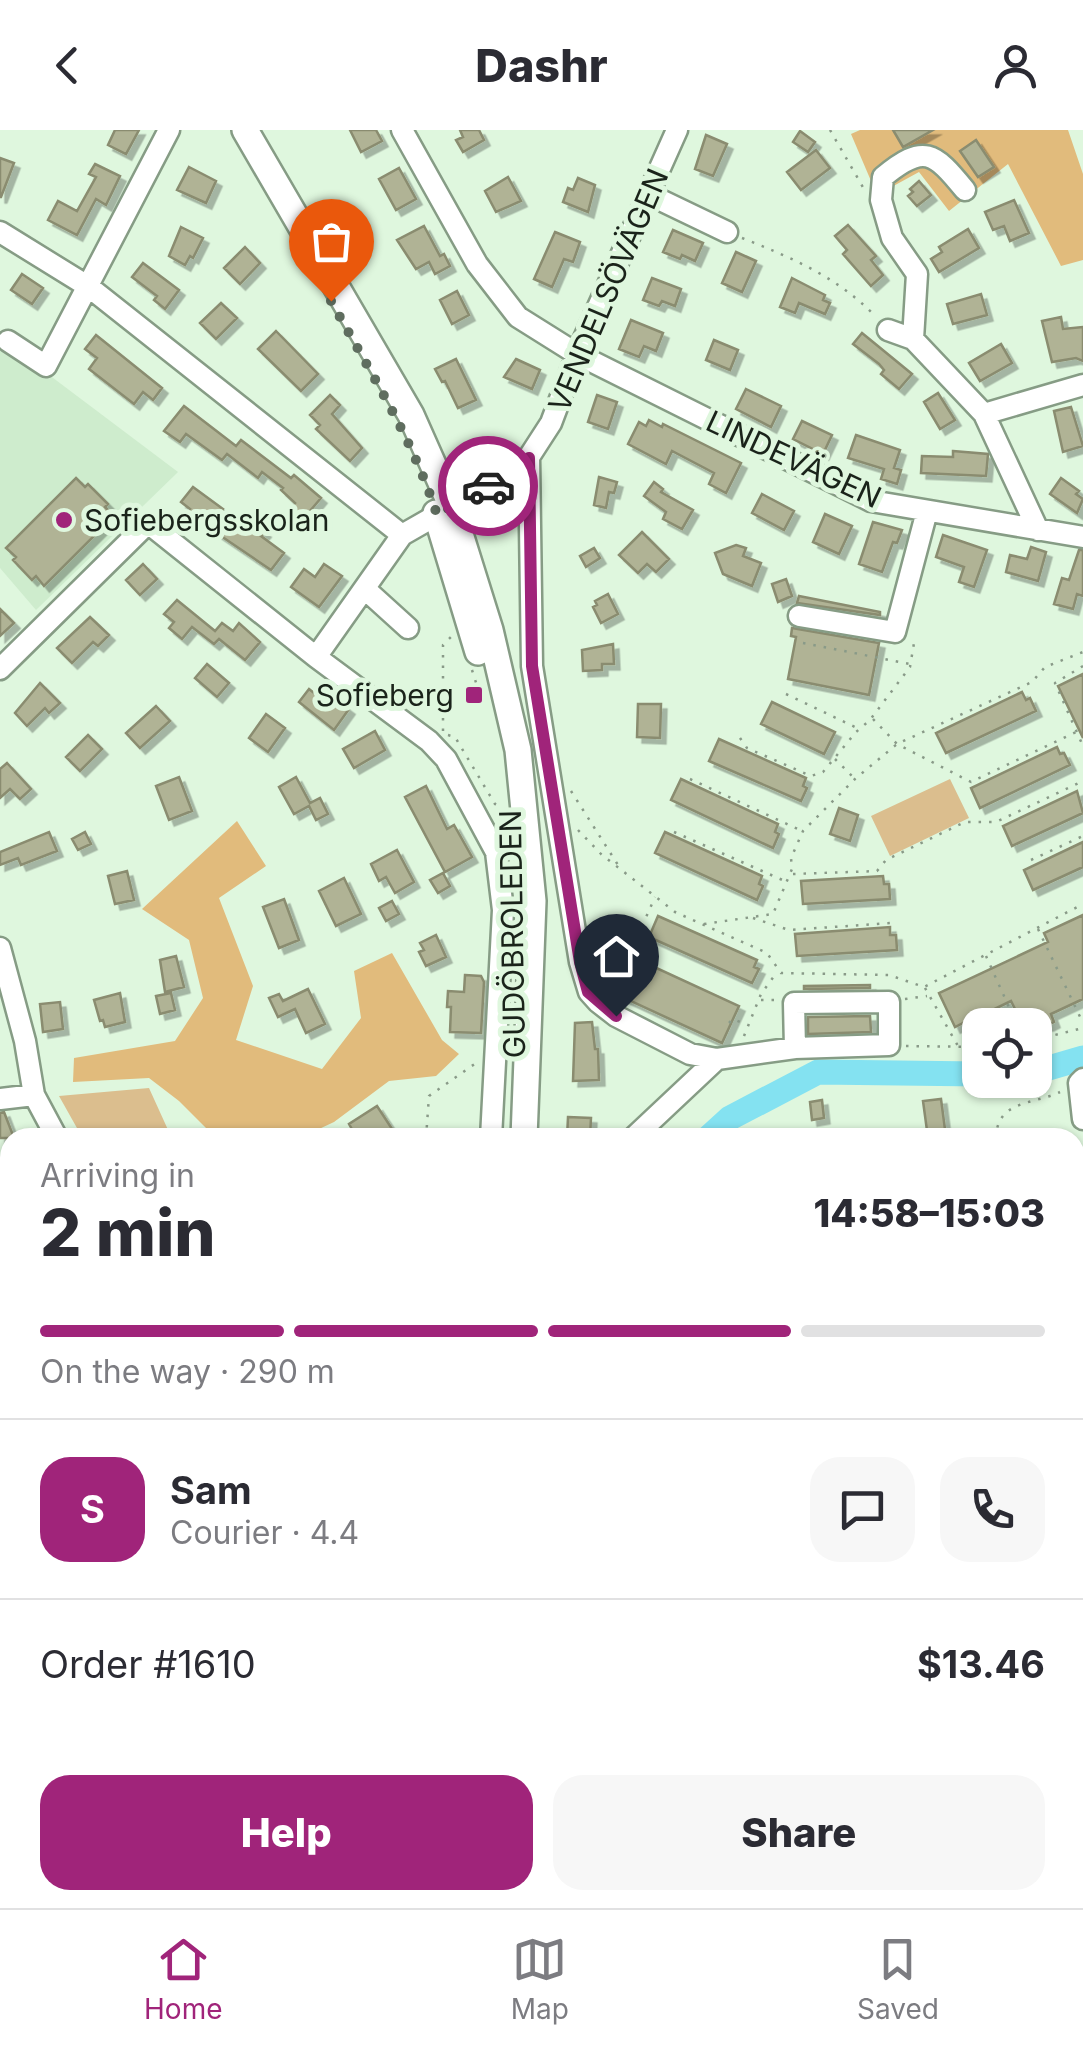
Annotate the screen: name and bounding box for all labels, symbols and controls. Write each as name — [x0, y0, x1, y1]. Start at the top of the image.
icon: back — [40, 38, 95, 93]
text: Dashr — [475, 38, 608, 93]
icon: person — [988, 38, 1043, 93]
street label: VENDELSÖVÄGEN — [541, 163, 675, 417]
pin — [289, 199, 374, 302]
icon: bag — [304, 214, 359, 269]
street label: LINDEVÄGEN — [701, 403, 887, 515]
courier — [438, 436, 538, 536]
icon: car — [461, 459, 516, 514]
place label: Sofiebergsskolan — [84, 502, 329, 538]
marker: Sofiebergsskolan — [53, 509, 75, 531]
place label: Sofieberg — [316, 677, 454, 713]
marker: Sofieberg — [463, 684, 485, 706]
street label: GUDÖBROLEDEN — [492, 809, 532, 1059]
pin — [574, 914, 659, 1017]
icon: home — [589, 929, 644, 984]
map controls — [962, 1008, 1052, 1098]
button: locate — [962, 1008, 1052, 1098]
text: Arriving in — [40, 1156, 195, 1195]
text: 14:58–15:03 — [813, 1190, 1045, 1236]
text: 2 min — [40, 1193, 216, 1272]
text: On the way · 290 m — [40, 1352, 335, 1391]
button: chat — [810, 1457, 915, 1562]
button: phone — [940, 1457, 1045, 1562]
text: Sam — [170, 1467, 252, 1513]
text: S — [80, 1486, 105, 1532]
text: Courier · 4.4 — [170, 1513, 359, 1552]
text: Order #1610 — [40, 1641, 256, 1687]
text: $13.46 — [917, 1641, 1045, 1687]
button: Help — [40, 1775, 533, 1890]
button: Share — [553, 1775, 1045, 1890]
tab: Home — [144, 1932, 223, 2026]
tab: Map — [511, 1932, 569, 2026]
tab: Saved — [857, 1932, 939, 2026]

